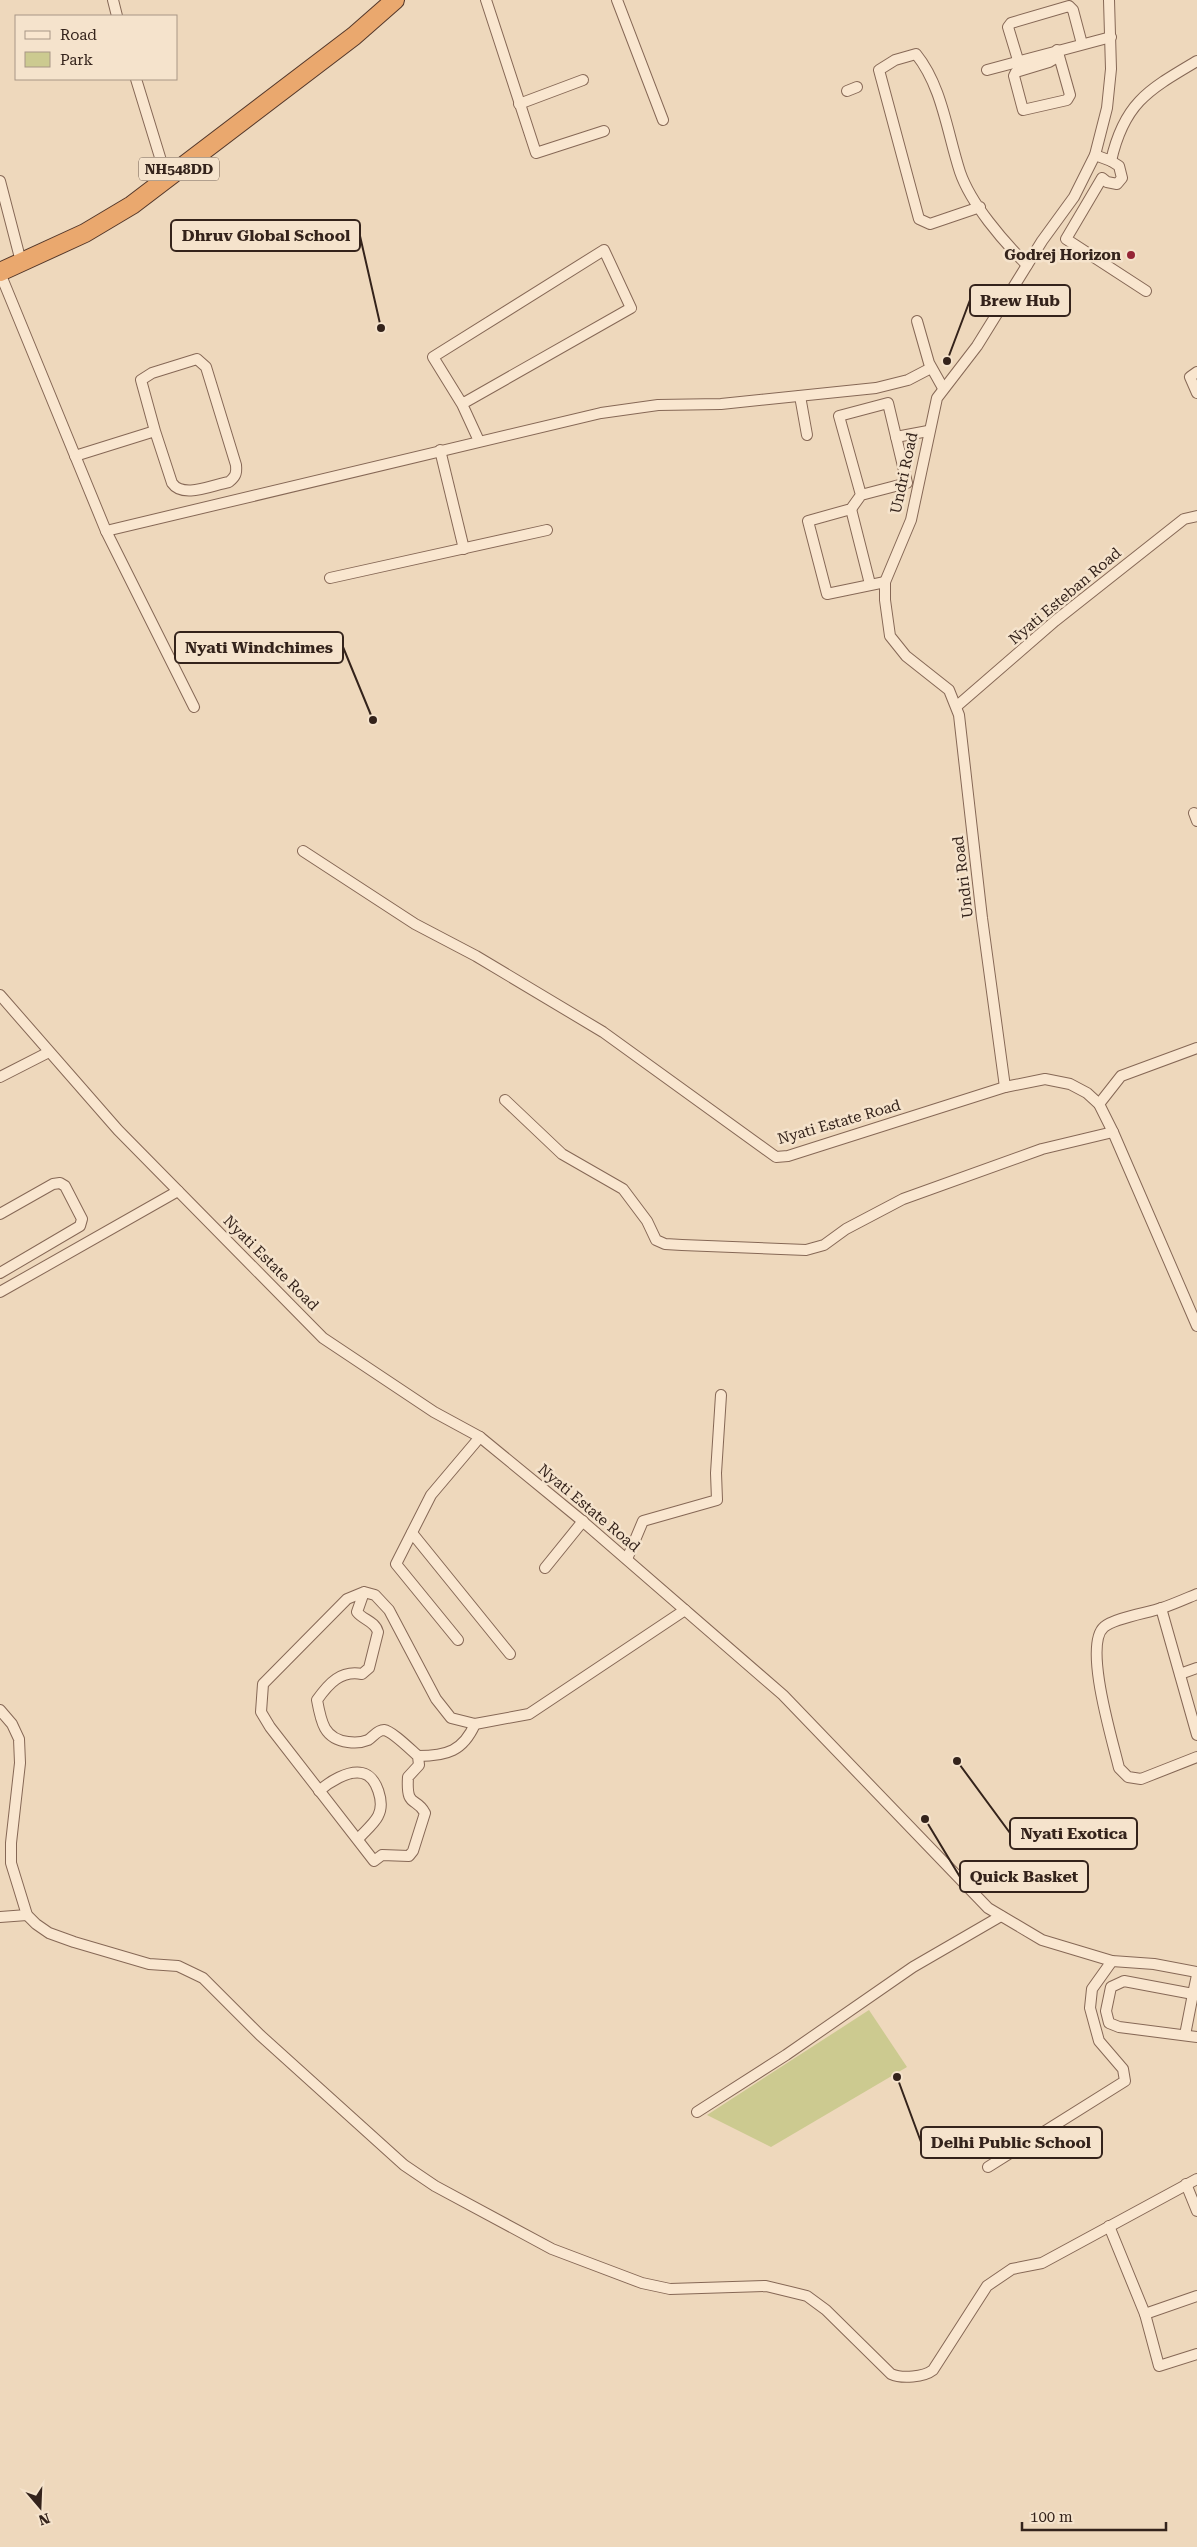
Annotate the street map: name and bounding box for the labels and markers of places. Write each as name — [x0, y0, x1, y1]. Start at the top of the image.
callout: Dhruv Global School — [171, 220, 360, 251]
place label: Godrej Horizon — [1004, 246, 1121, 264]
marker: Godrej Horizon — [1125, 249, 1137, 261]
callout: Brew Hub — [970, 285, 1070, 316]
callout: Nyati Windchimes — [175, 632, 343, 663]
callout: Nyati Exotica — [1010, 1818, 1137, 1849]
callout: Quick Basket — [960, 1861, 1088, 1892]
callout: Delhi Public School — [921, 2127, 1102, 2158]

